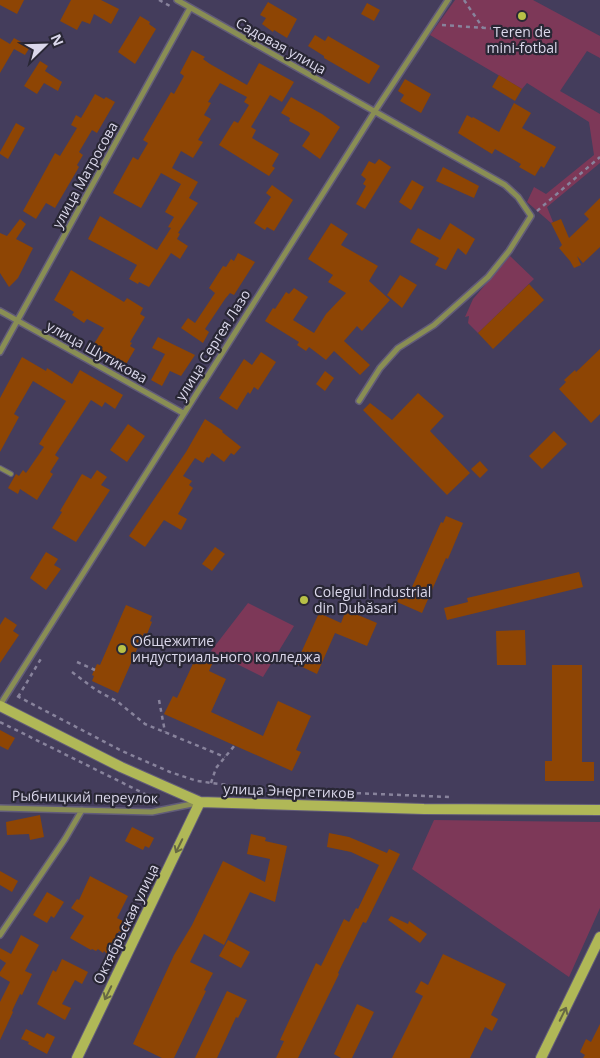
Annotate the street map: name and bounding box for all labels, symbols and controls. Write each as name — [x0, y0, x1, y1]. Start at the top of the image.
marker: Teren de mini-fotbal — [516, 10, 528, 22]
street label: Садовая улица — [233, 13, 330, 78]
north arrow — [20, 20, 70, 70]
place label: Teren de mini-fotbal — [486, 22, 558, 57]
text: N — [46, 31, 68, 49]
street label: улица Матросова — [47, 118, 122, 231]
street label: улица Сергея Лазо — [171, 286, 254, 404]
street label: улица Шутикова — [43, 316, 151, 387]
place label: Colegiul Industrial din Dubăsari — [314, 582, 431, 617]
marker: Colegiul Industrial din Dubăsari — [298, 594, 310, 606]
place label: Общежитие индустриального колледжа — [132, 631, 321, 666]
marker: Общежитие индустриального колледжа — [116, 643, 128, 655]
street label: улица Энергетиков — [223, 779, 355, 802]
street label: Рыбницкий переулок — [12, 786, 159, 807]
one-way arrow — [174, 838, 183, 853]
street label: Октябрьская улица — [88, 861, 163, 987]
one-way arrow — [103, 985, 113, 1000]
one-way arrow — [558, 1007, 568, 1022]

